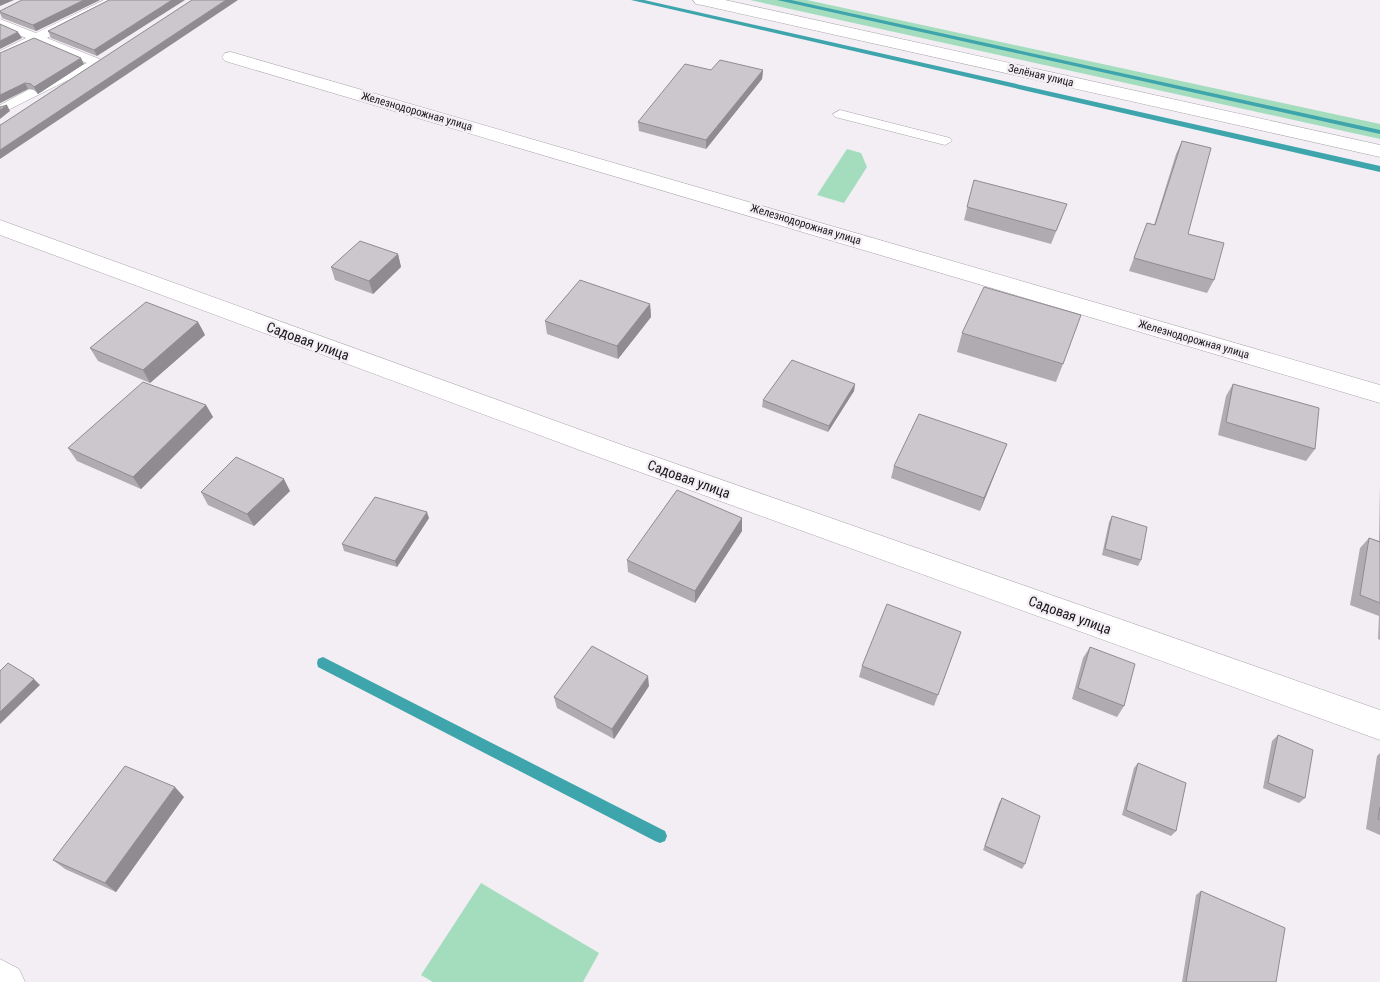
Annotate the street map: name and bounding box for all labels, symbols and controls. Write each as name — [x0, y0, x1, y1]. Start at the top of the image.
street label: Зелёная улица — [1007, 62, 1075, 89]
street label: Железнодорожная улица — [360, 89, 474, 134]
street label: Железнодорожная улица — [749, 201, 863, 248]
street label: Железнодорожная улица — [1137, 317, 1251, 362]
street label: Садовая улица — [264, 319, 352, 363]
street label: Садовая улица — [645, 457, 733, 501]
street label: Садовая улица — [1026, 593, 1114, 637]

